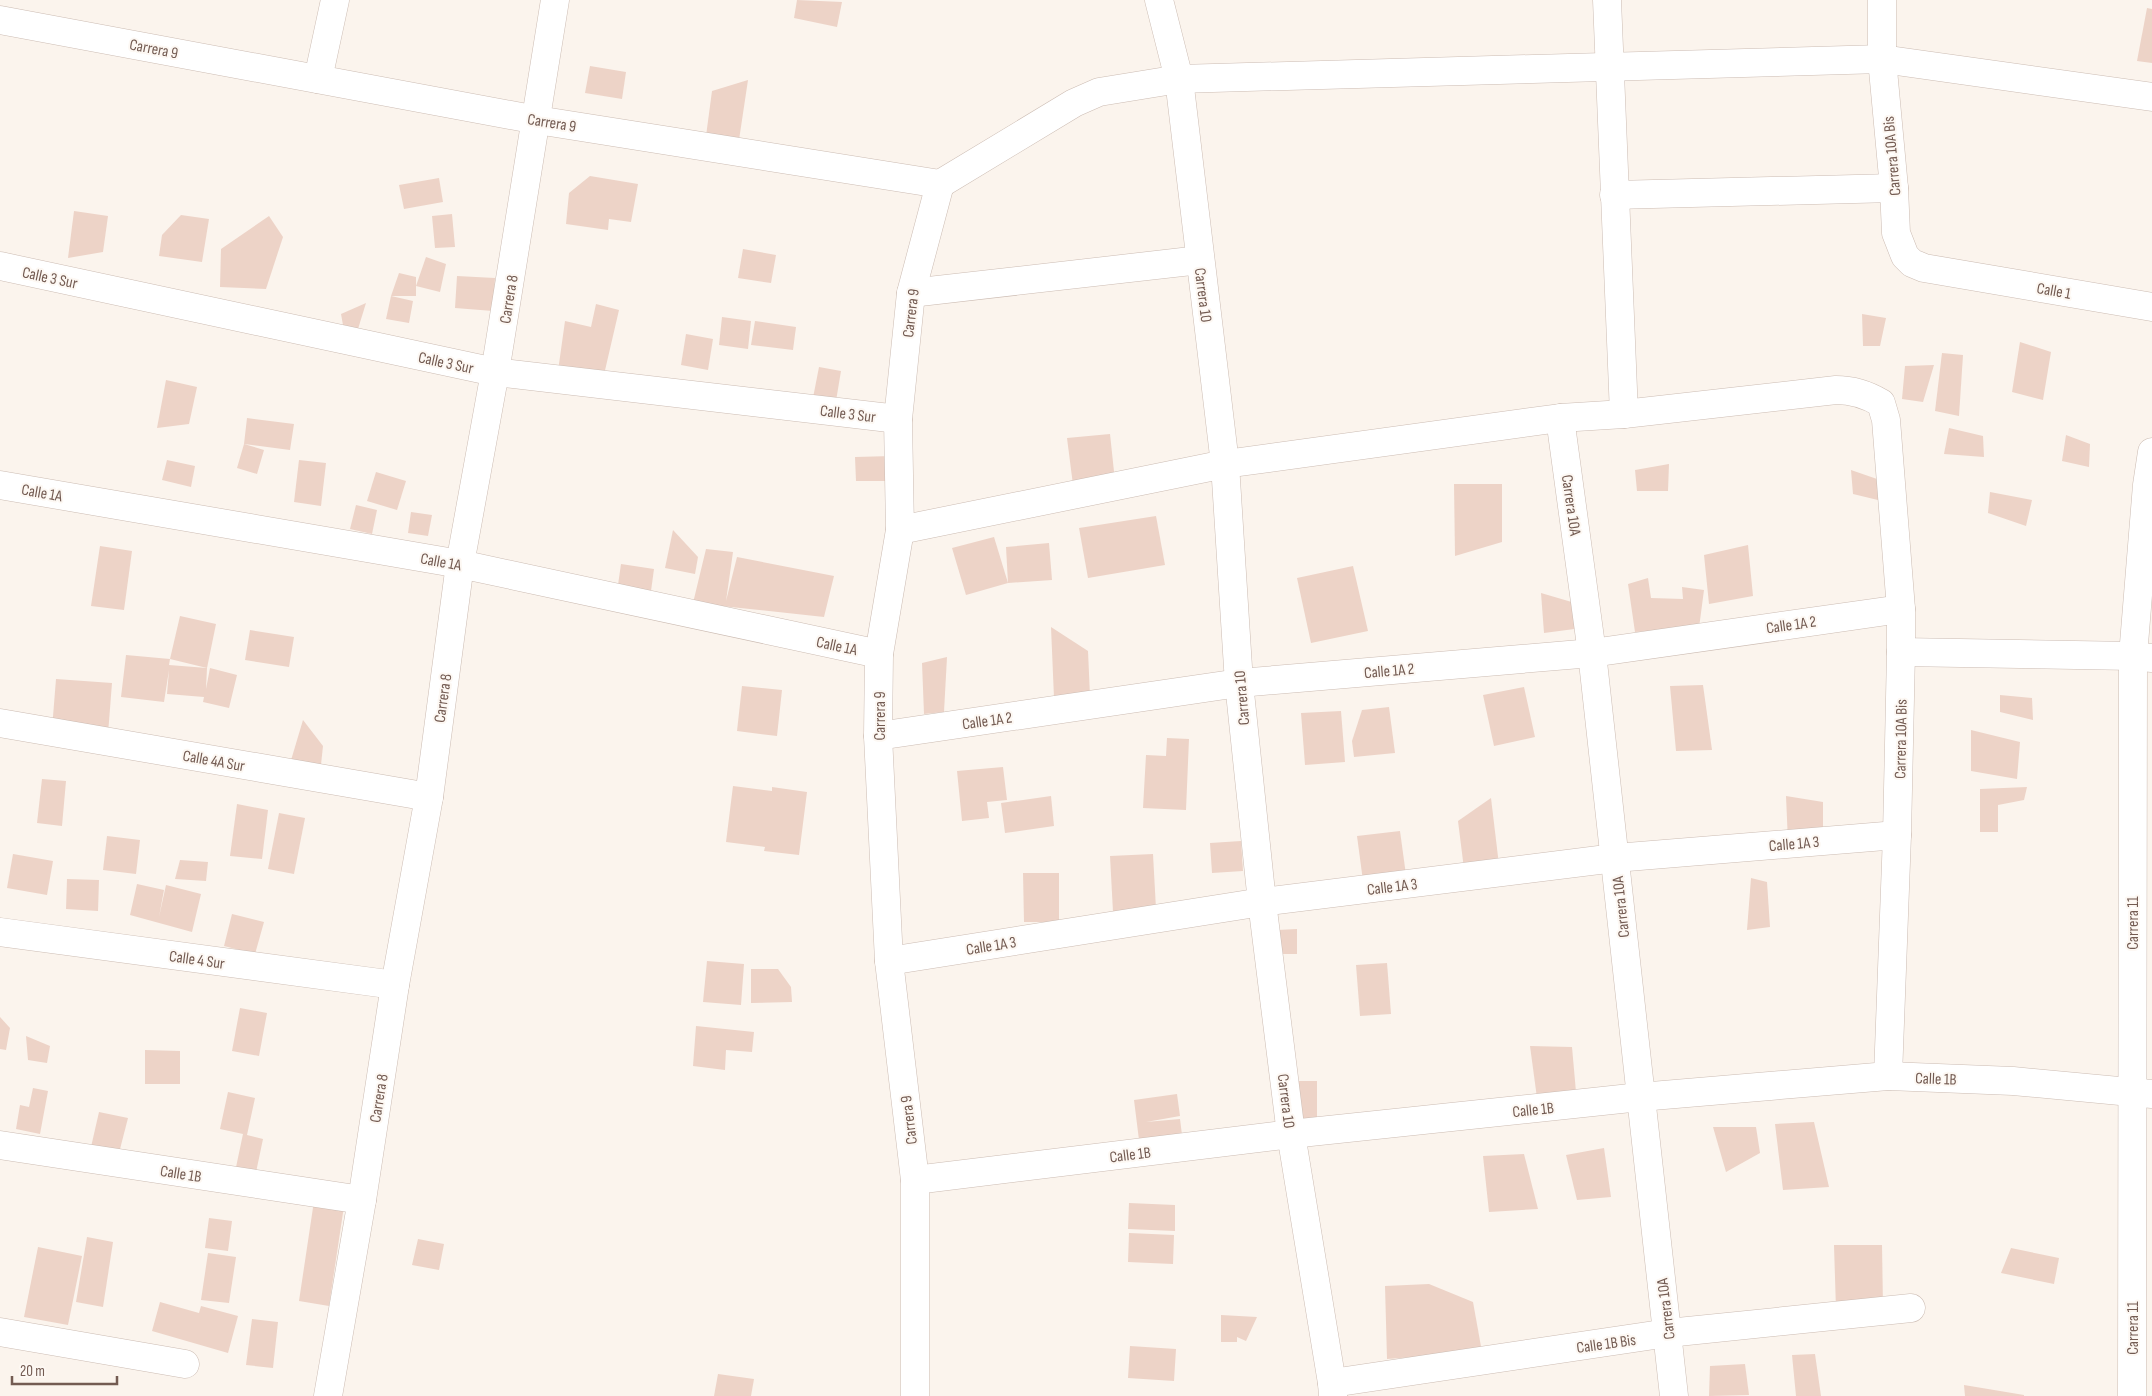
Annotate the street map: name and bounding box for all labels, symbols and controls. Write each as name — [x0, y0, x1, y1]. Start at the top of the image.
street label: Carrera 9 — [128, 35, 180, 63]
street label: Carrera 9 — [526, 110, 578, 137]
street label: Carrera 10A Bis — [1880, 115, 1905, 196]
street label: Calle 3 Sur — [20, 263, 79, 294]
street label: Carrera 10 — [1190, 267, 1215, 324]
street label: Carrera 8 — [496, 274, 523, 325]
street label: Calle 1 — [2035, 279, 2073, 304]
street label: Carrera 9 — [899, 288, 924, 339]
street label: Calle 3 Sur — [416, 348, 475, 379]
street label: Calle 3 Sur — [819, 402, 877, 427]
street label: Carrera 10A — [1557, 473, 1584, 537]
street label: Calle 1A — [20, 481, 64, 506]
street label: Calle 1A — [419, 550, 463, 575]
street label: Calle 1A 2 — [1765, 613, 1817, 638]
street label: Calle 1A — [815, 633, 859, 660]
street label: Calle 1A 2 — [1363, 660, 1415, 683]
street label: Carrera 10 — [1231, 670, 1254, 726]
street label: Carrera 8 — [431, 673, 456, 724]
street label: Carrera 9 — [871, 691, 890, 741]
street label: Carrera 10A Bis — [1891, 699, 1912, 779]
street label: Calle 1A 2 — [961, 709, 1013, 734]
street label: Calle 4A Sur — [181, 747, 247, 776]
street label: Calle 1A 3 — [1768, 833, 1820, 856]
street label: Calle 1A 3 — [1366, 875, 1418, 900]
street label: Carrera 10A — [1609, 875, 1634, 938]
street label: Carrera 11 — [2124, 896, 2143, 950]
street label: Calle 1A 3 — [965, 933, 1018, 960]
street label: Calle 4 Sur — [168, 947, 226, 974]
street label: Calle 1B — [1915, 1069, 1957, 1090]
street label: Carrera 8 — [366, 1073, 393, 1124]
street label: Carrera 10 — [1273, 1073, 1298, 1130]
street label: Carrera 9 — [897, 1094, 922, 1145]
street label: Calle 1B — [1512, 1099, 1555, 1122]
street label: Calle 1B — [1108, 1144, 1152, 1167]
street label: Calle 1B — [159, 1162, 203, 1187]
street label: Carrera 10A — [1653, 1277, 1680, 1341]
street label: Carrera 11 — [2124, 1301, 2143, 1355]
street label: Calle 1B Bis — [1575, 1331, 1637, 1358]
scale bar — [12, 1354, 118, 1386]
text: 20 m — [20, 1362, 45, 1381]

